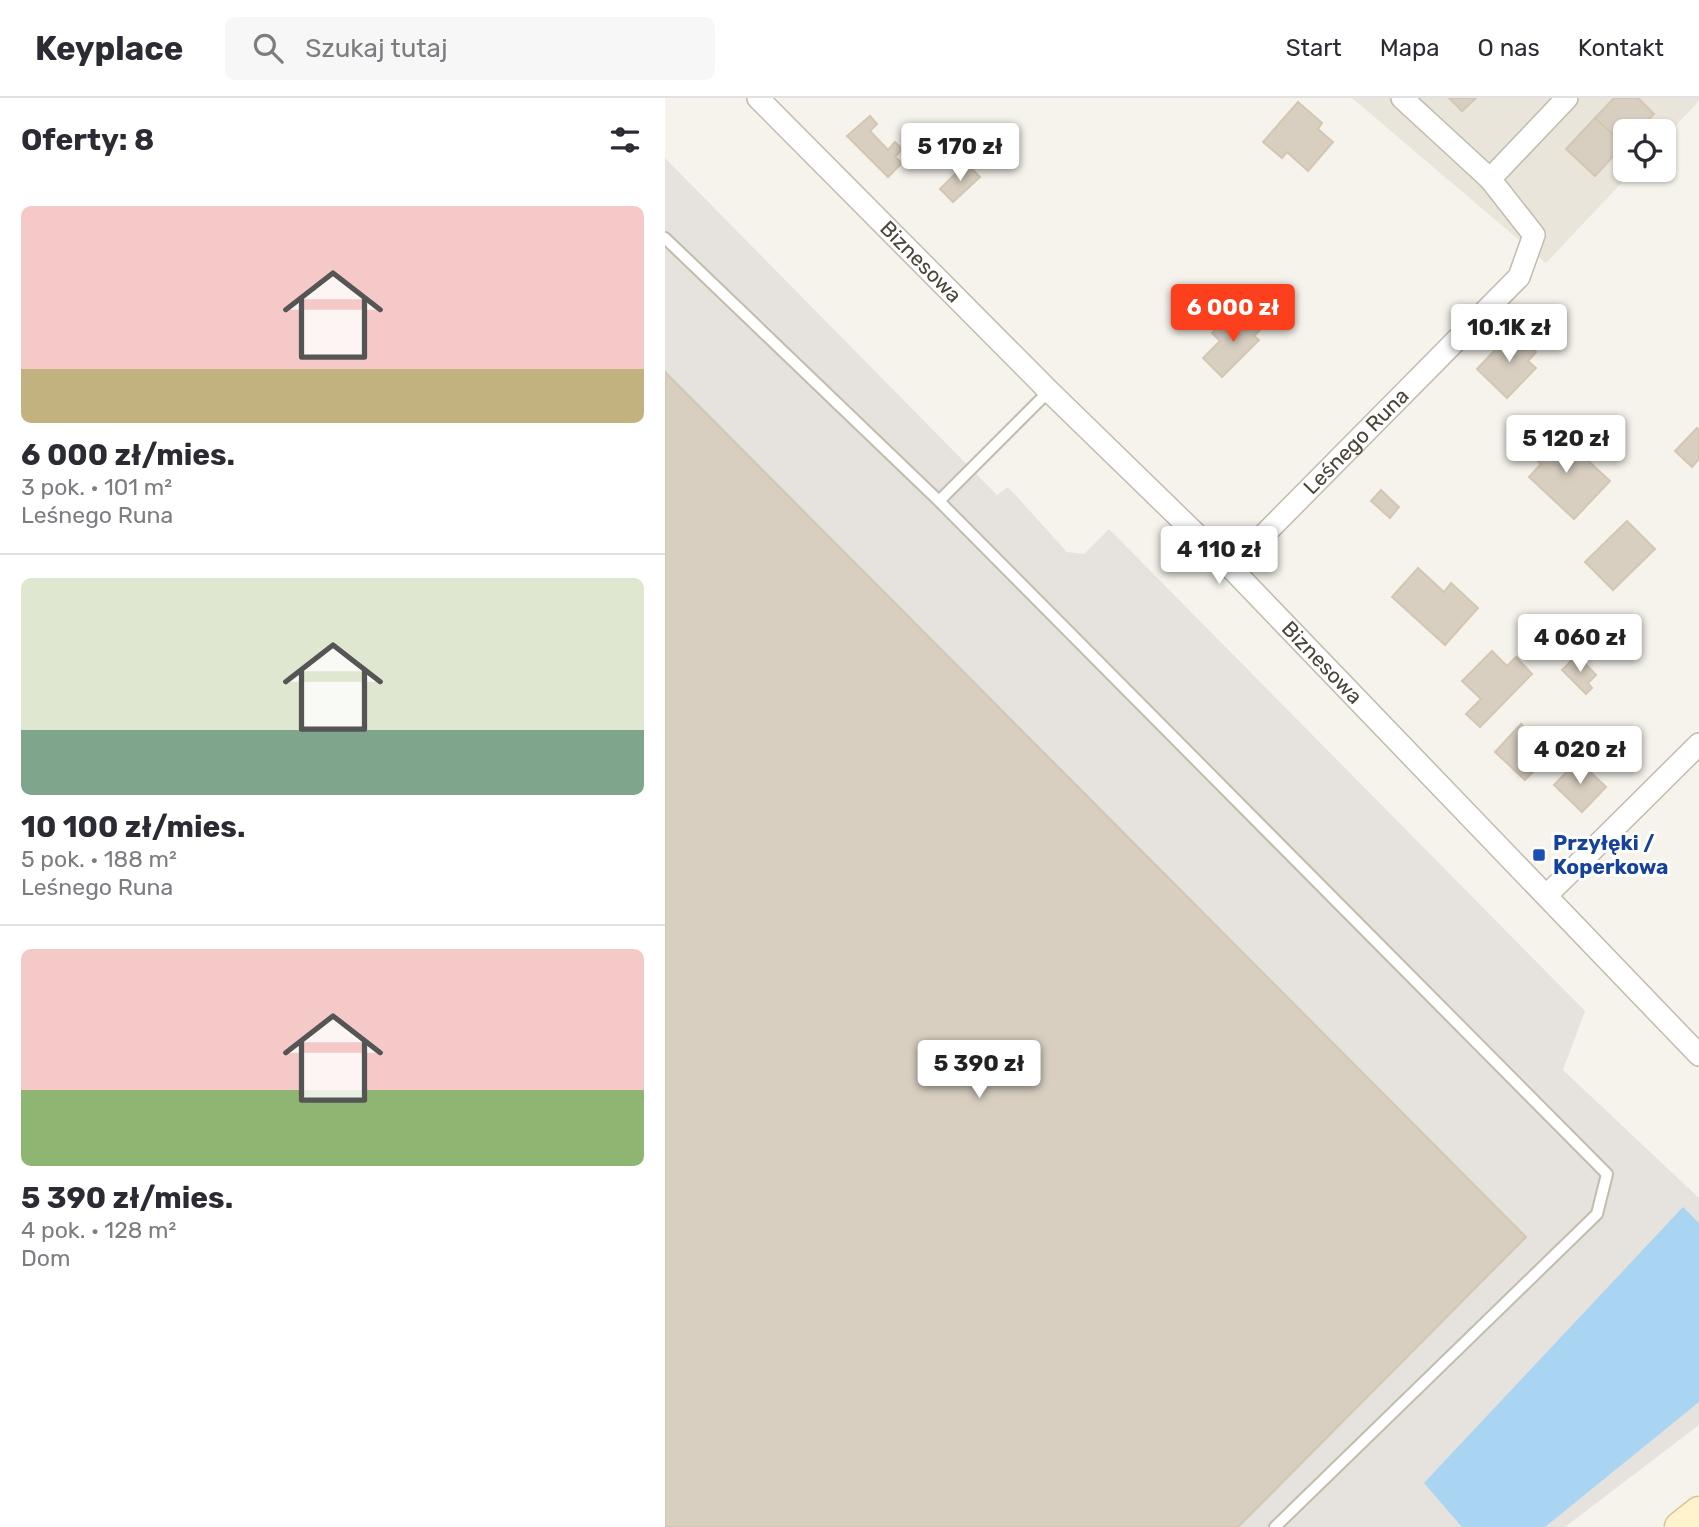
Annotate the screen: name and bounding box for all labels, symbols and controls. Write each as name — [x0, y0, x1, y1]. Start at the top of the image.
search box — [225, 17, 715, 80]
text: Keyplace — [35, 29, 183, 68]
icon: search — [249, 29, 287, 67]
text: Szukaj tutaj — [305, 33, 448, 64]
text: Start — [1286, 34, 1342, 62]
text: Mapa — [1380, 34, 1440, 62]
text: O nas — [1478, 34, 1540, 62]
text: Kontakt — [1578, 34, 1664, 62]
map controls — [1613, 119, 1676, 182]
button: locate — [1613, 119, 1676, 182]
icon: filters — [606, 121, 644, 159]
text: Oferty: 8 — [21, 122, 154, 158]
pin: 5 170 zł — [888, 123, 1032, 183]
text: 5 170 zł — [917, 132, 1003, 160]
street label: Biznesowa — [875, 216, 967, 308]
icon: home — [270, 252, 396, 378]
pin: 6 000 zł — [1161, 285, 1305, 344]
text: 6 000 zł — [1187, 293, 1279, 321]
pin: 10.1K zł — [1437, 304, 1581, 364]
text: 10.1K zł — [1467, 313, 1551, 341]
street label: Leśnego Runa — [1298, 383, 1414, 499]
pin: 5 120 zł — [1494, 416, 1638, 475]
text: 5 120 zł — [1522, 424, 1610, 452]
text: 6 000 zł/mies. — [21, 437, 235, 473]
text: 3 pok. · 101 m² — [21, 473, 172, 501]
text: Leśnego Runa — [21, 501, 173, 529]
pin: 4 110 zł — [1147, 526, 1291, 586]
text: 4 110 zł — [1177, 535, 1261, 563]
pin: 4 060 zł — [1508, 614, 1652, 674]
street label: Biznesowa — [1277, 616, 1368, 709]
text: 4 060 zł — [1534, 623, 1626, 651]
icon: home — [270, 624, 396, 750]
pin: 4 020 zł — [1508, 726, 1652, 786]
text: 4 020 zł — [1534, 735, 1626, 763]
text: 10 100 zł/mies. — [21, 809, 245, 845]
place label: Przyłęki / Koperkowa — [1553, 830, 1668, 879]
text: 5 pok. · 188 m² — [21, 845, 177, 873]
marker: Przyłęki / Koperkowa — [1531, 847, 1547, 863]
text: Leśnego Runa — [21, 873, 173, 901]
icon: home — [270, 995, 396, 1121]
pin: 5 390 zł — [907, 1040, 1051, 1100]
text: 5 390 zł — [934, 1049, 1024, 1077]
text: 5 390 zł/mies. — [21, 1180, 233, 1216]
text: 4 pok. · 128 m² — [21, 1216, 176, 1244]
text: Dom — [21, 1244, 71, 1272]

